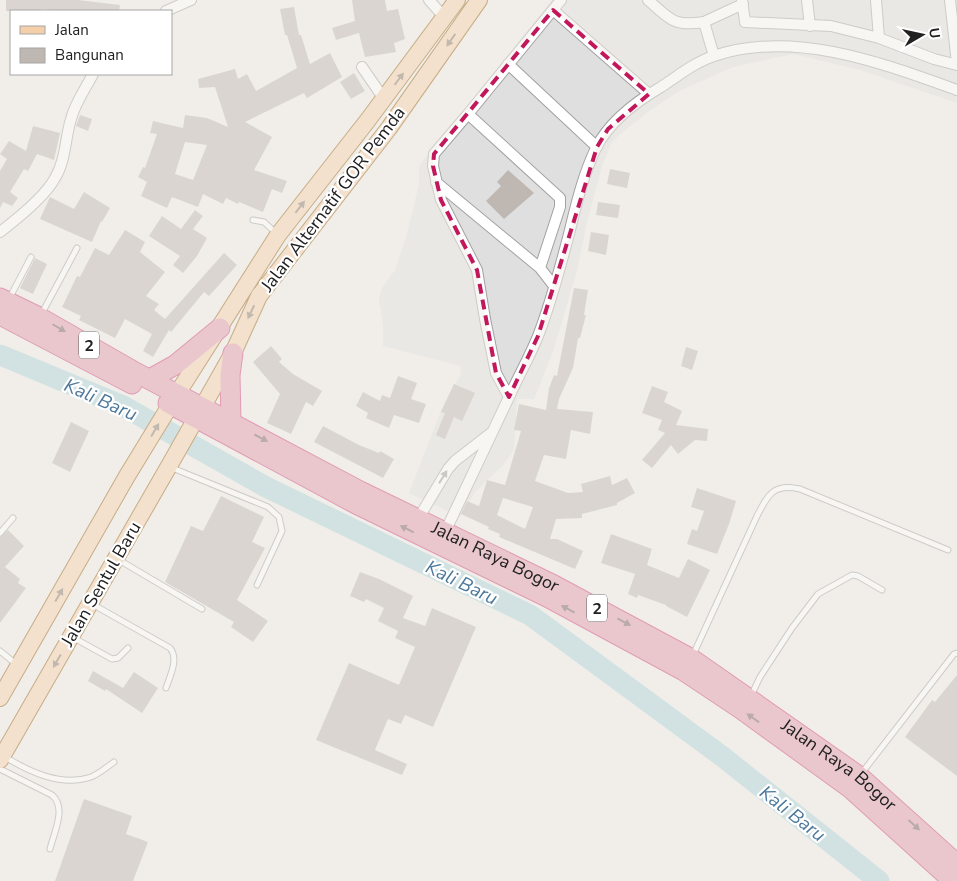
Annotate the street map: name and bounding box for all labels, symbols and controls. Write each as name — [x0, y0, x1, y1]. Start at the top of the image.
legend — [10, 10, 172, 75]
north arrow — [897, 10, 947, 60]
text: Jalan — [54, 20, 89, 40]
text: U — [924, 26, 945, 40]
one-way arrow — [446, 33, 456, 47]
text: Bangunan — [55, 45, 124, 65]
one-way arrow — [394, 72, 404, 86]
street label: Jalan Alternatif GOR Pemda — [255, 102, 411, 297]
one-way arrow — [295, 201, 306, 214]
one-way arrow — [247, 305, 255, 319]
one-way arrow — [52, 324, 65, 333]
road number: 2 — [79, 332, 99, 358]
water label: Kali Baru — [60, 372, 141, 427]
one-way arrow — [150, 424, 159, 437]
one-way arrow — [253, 434, 268, 442]
one-way arrow — [439, 471, 448, 484]
street label: Jalan Raya Bogor — [427, 515, 564, 598]
street label: Jalan Sentul Baru — [55, 517, 147, 652]
one-way arrow — [399, 525, 414, 533]
water label: Kali Baru — [421, 554, 502, 612]
one-way arrow — [55, 588, 64, 601]
road number: 2 — [587, 594, 607, 622]
one-way arrow — [561, 604, 575, 613]
one-way arrow — [617, 618, 630, 627]
one-way arrow — [52, 654, 61, 667]
one-way arrow — [747, 712, 760, 723]
street label: Jalan Raya Bogor — [776, 713, 902, 817]
water label: Kali Baru — [754, 780, 831, 848]
one-way arrow — [907, 819, 919, 831]

